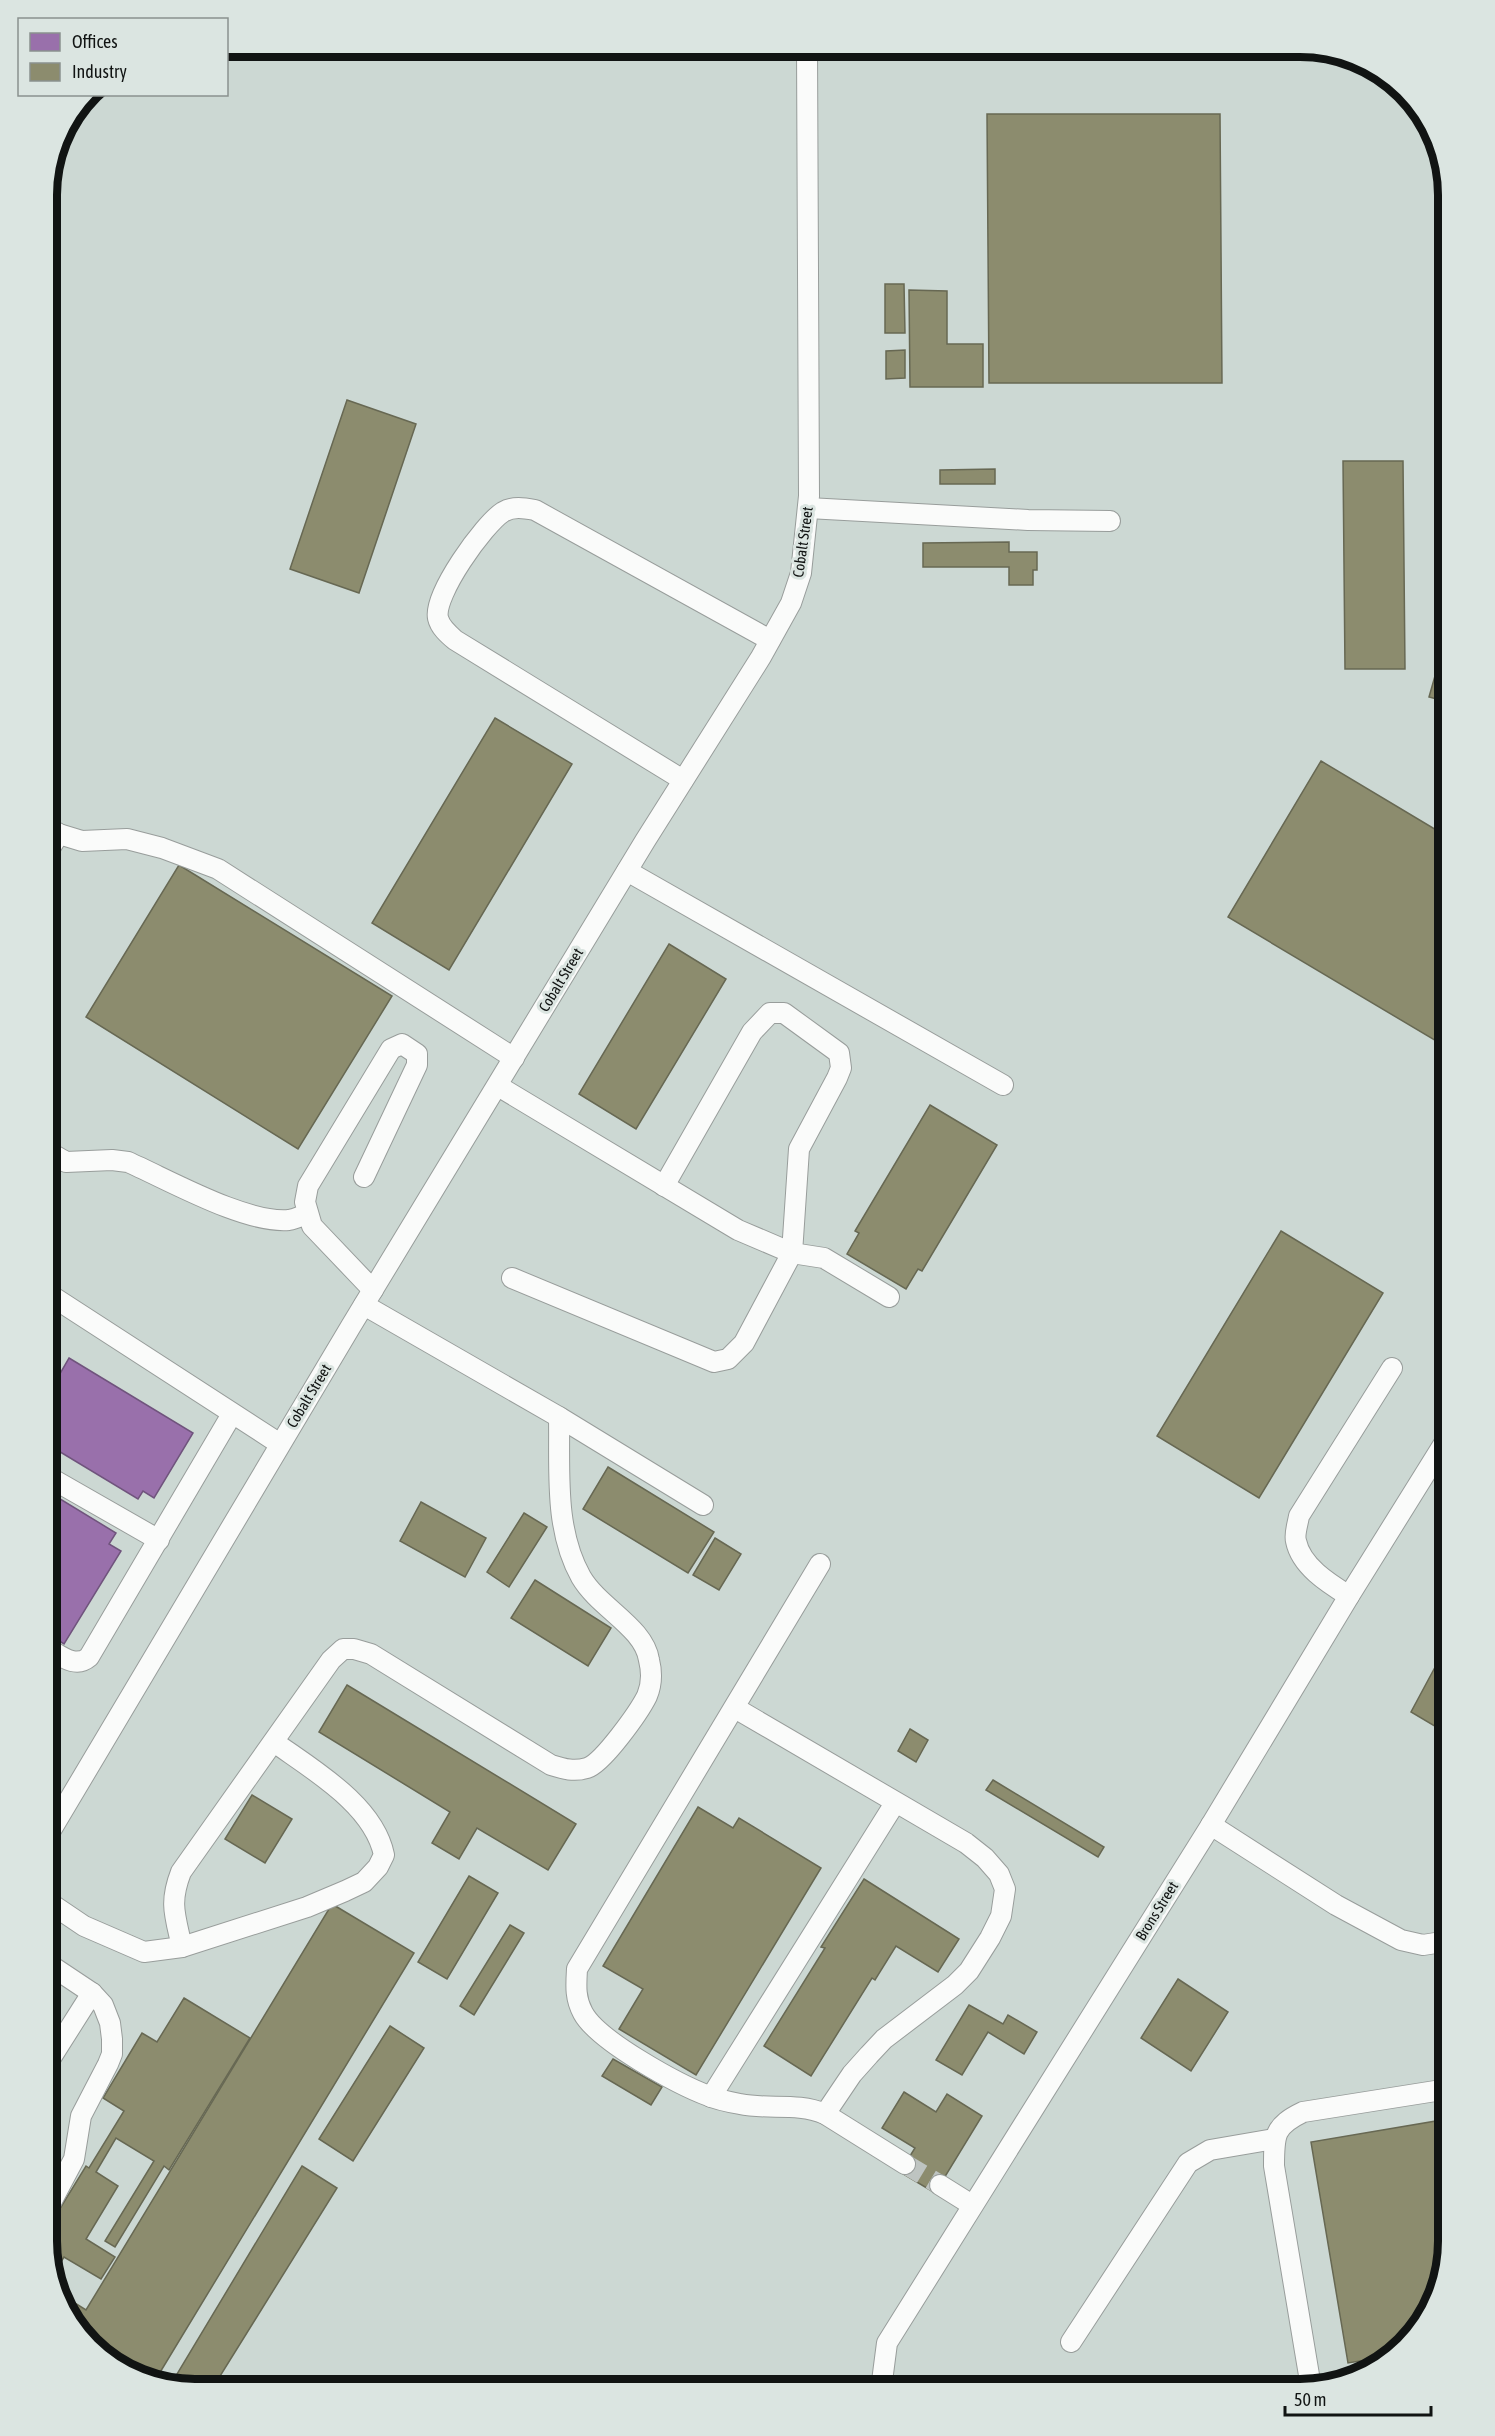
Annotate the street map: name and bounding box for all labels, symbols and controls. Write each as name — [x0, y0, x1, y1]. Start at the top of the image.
legend — [18, 18, 228, 96]
text: Offices — [72, 31, 118, 52]
text: Industry — [72, 61, 127, 82]
street label: Cobalt Street — [789, 506, 816, 578]
street label: Cobalt Street — [535, 945, 586, 1015]
street label: Cobalt Street — [283, 1361, 334, 1431]
street label: Brons Street — [1132, 1878, 1181, 1943]
scale bar — [1285, 2379, 1430, 2417]
text: 50 m — [1294, 2389, 1326, 2410]

